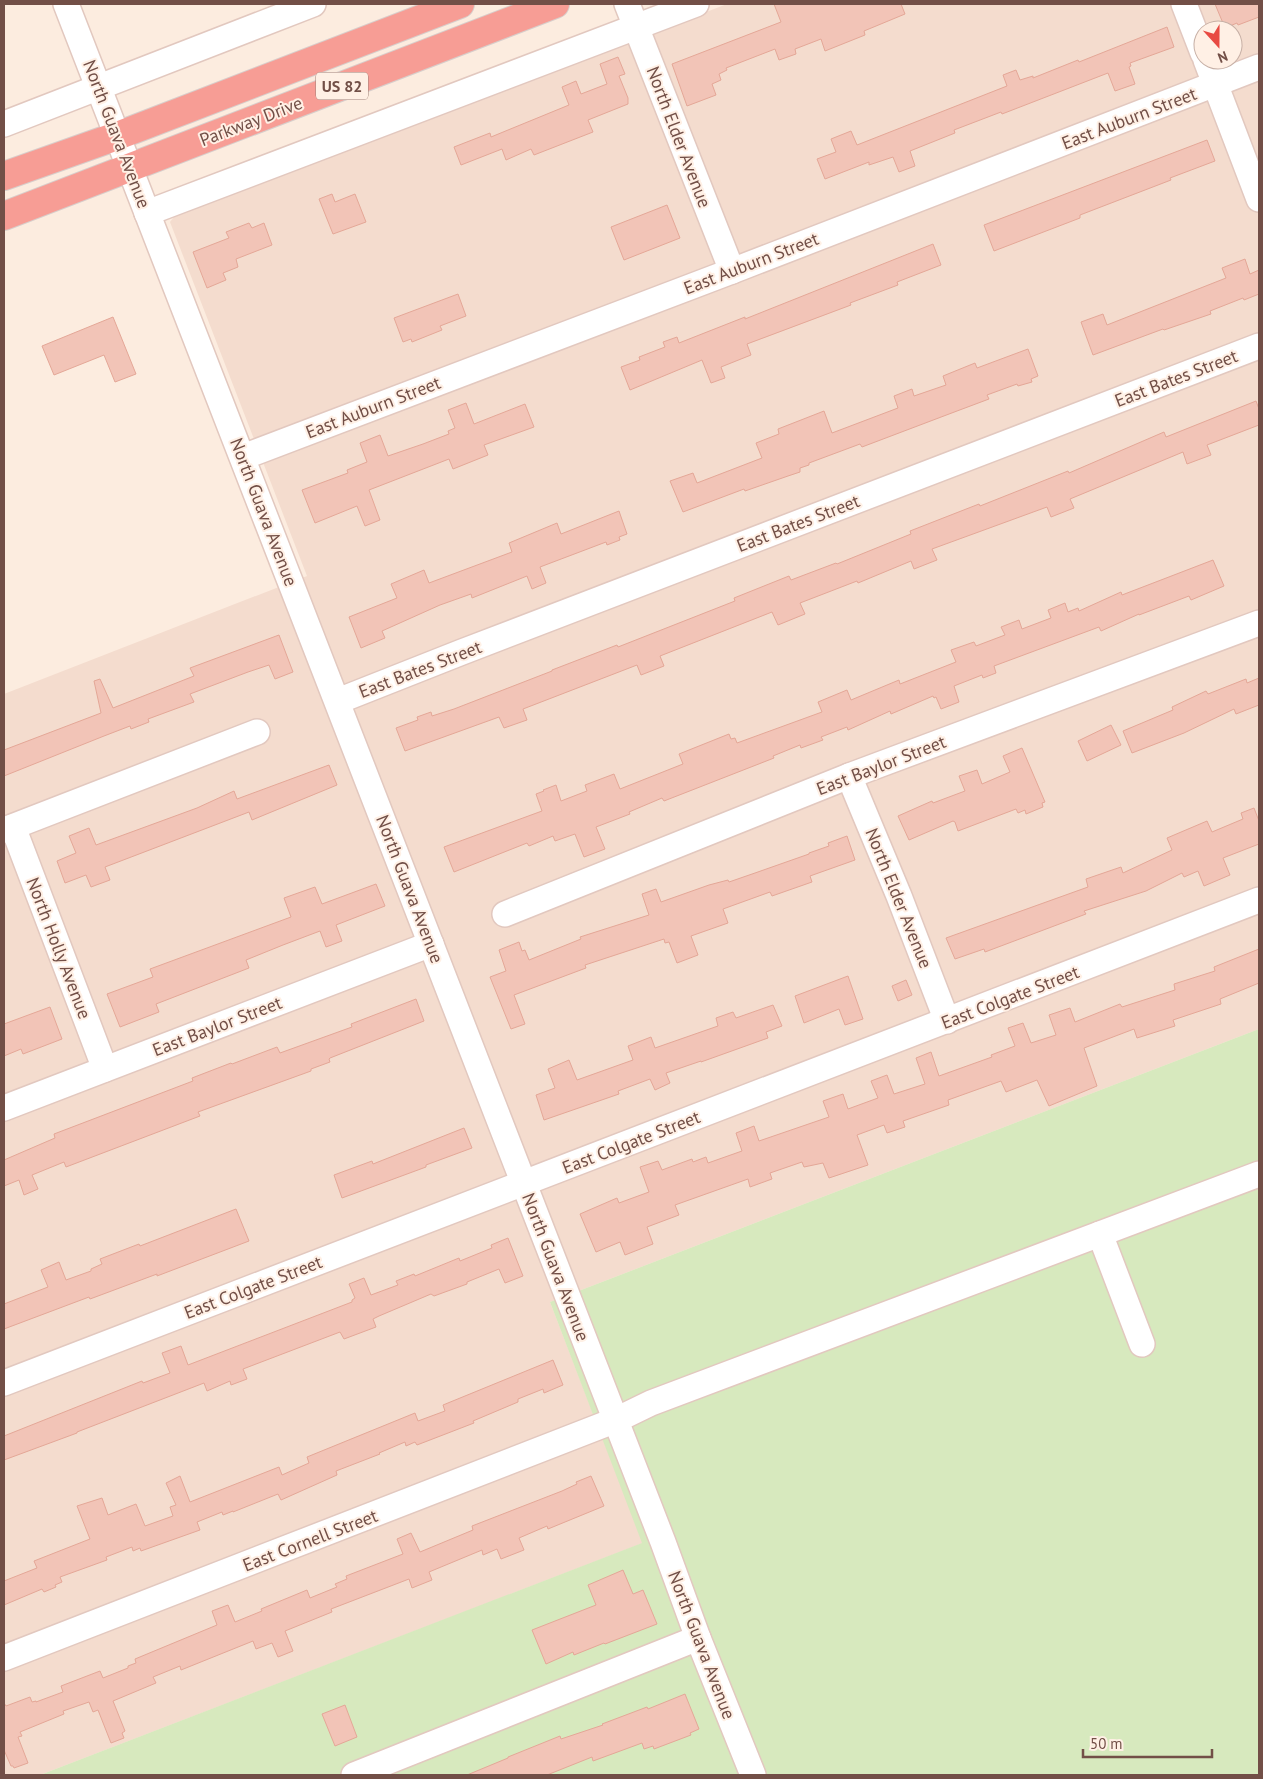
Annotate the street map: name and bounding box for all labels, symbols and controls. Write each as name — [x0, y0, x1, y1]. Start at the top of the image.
north arrow — [1193, 20, 1243, 70]
text: N — [1215, 47, 1230, 67]
street label: North Guava Avenue — [78, 57, 156, 211]
street label: North Elder Avenue — [641, 63, 717, 211]
road number: US 82 — [316, 72, 368, 100]
street label: East Auburn Street — [1058, 82, 1200, 154]
street label: Parkway Drive — [196, 91, 306, 151]
street label: East Auburn Street — [680, 227, 822, 299]
street label: East Bates Street — [1111, 344, 1241, 412]
street label: East Auburn Street — [302, 371, 444, 443]
street label: North Guava Avenue — [225, 435, 303, 589]
street label: East Bates Street — [733, 489, 863, 557]
street label: East Bates Street — [355, 635, 485, 703]
street label: East Baylor Street — [813, 730, 949, 800]
street label: North Guava Avenue — [371, 812, 449, 966]
street label: North Elder Avenue — [860, 824, 938, 972]
street label: North Holly Avenue — [21, 874, 97, 1022]
street label: East Colgate Street — [938, 960, 1082, 1034]
street label: East Baylor Street — [149, 991, 285, 1061]
street label: East Colgate Street — [559, 1105, 703, 1179]
street label: North Guava Avenue — [517, 1190, 595, 1344]
street label: East Colgate Street — [181, 1250, 325, 1324]
street label: East Cornell Street — [239, 1504, 381, 1576]
street label: North Guava Avenue — [663, 1568, 741, 1722]
scale bar — [1083, 1726, 1212, 1758]
text: 50 m — [1090, 1734, 1123, 1753]

